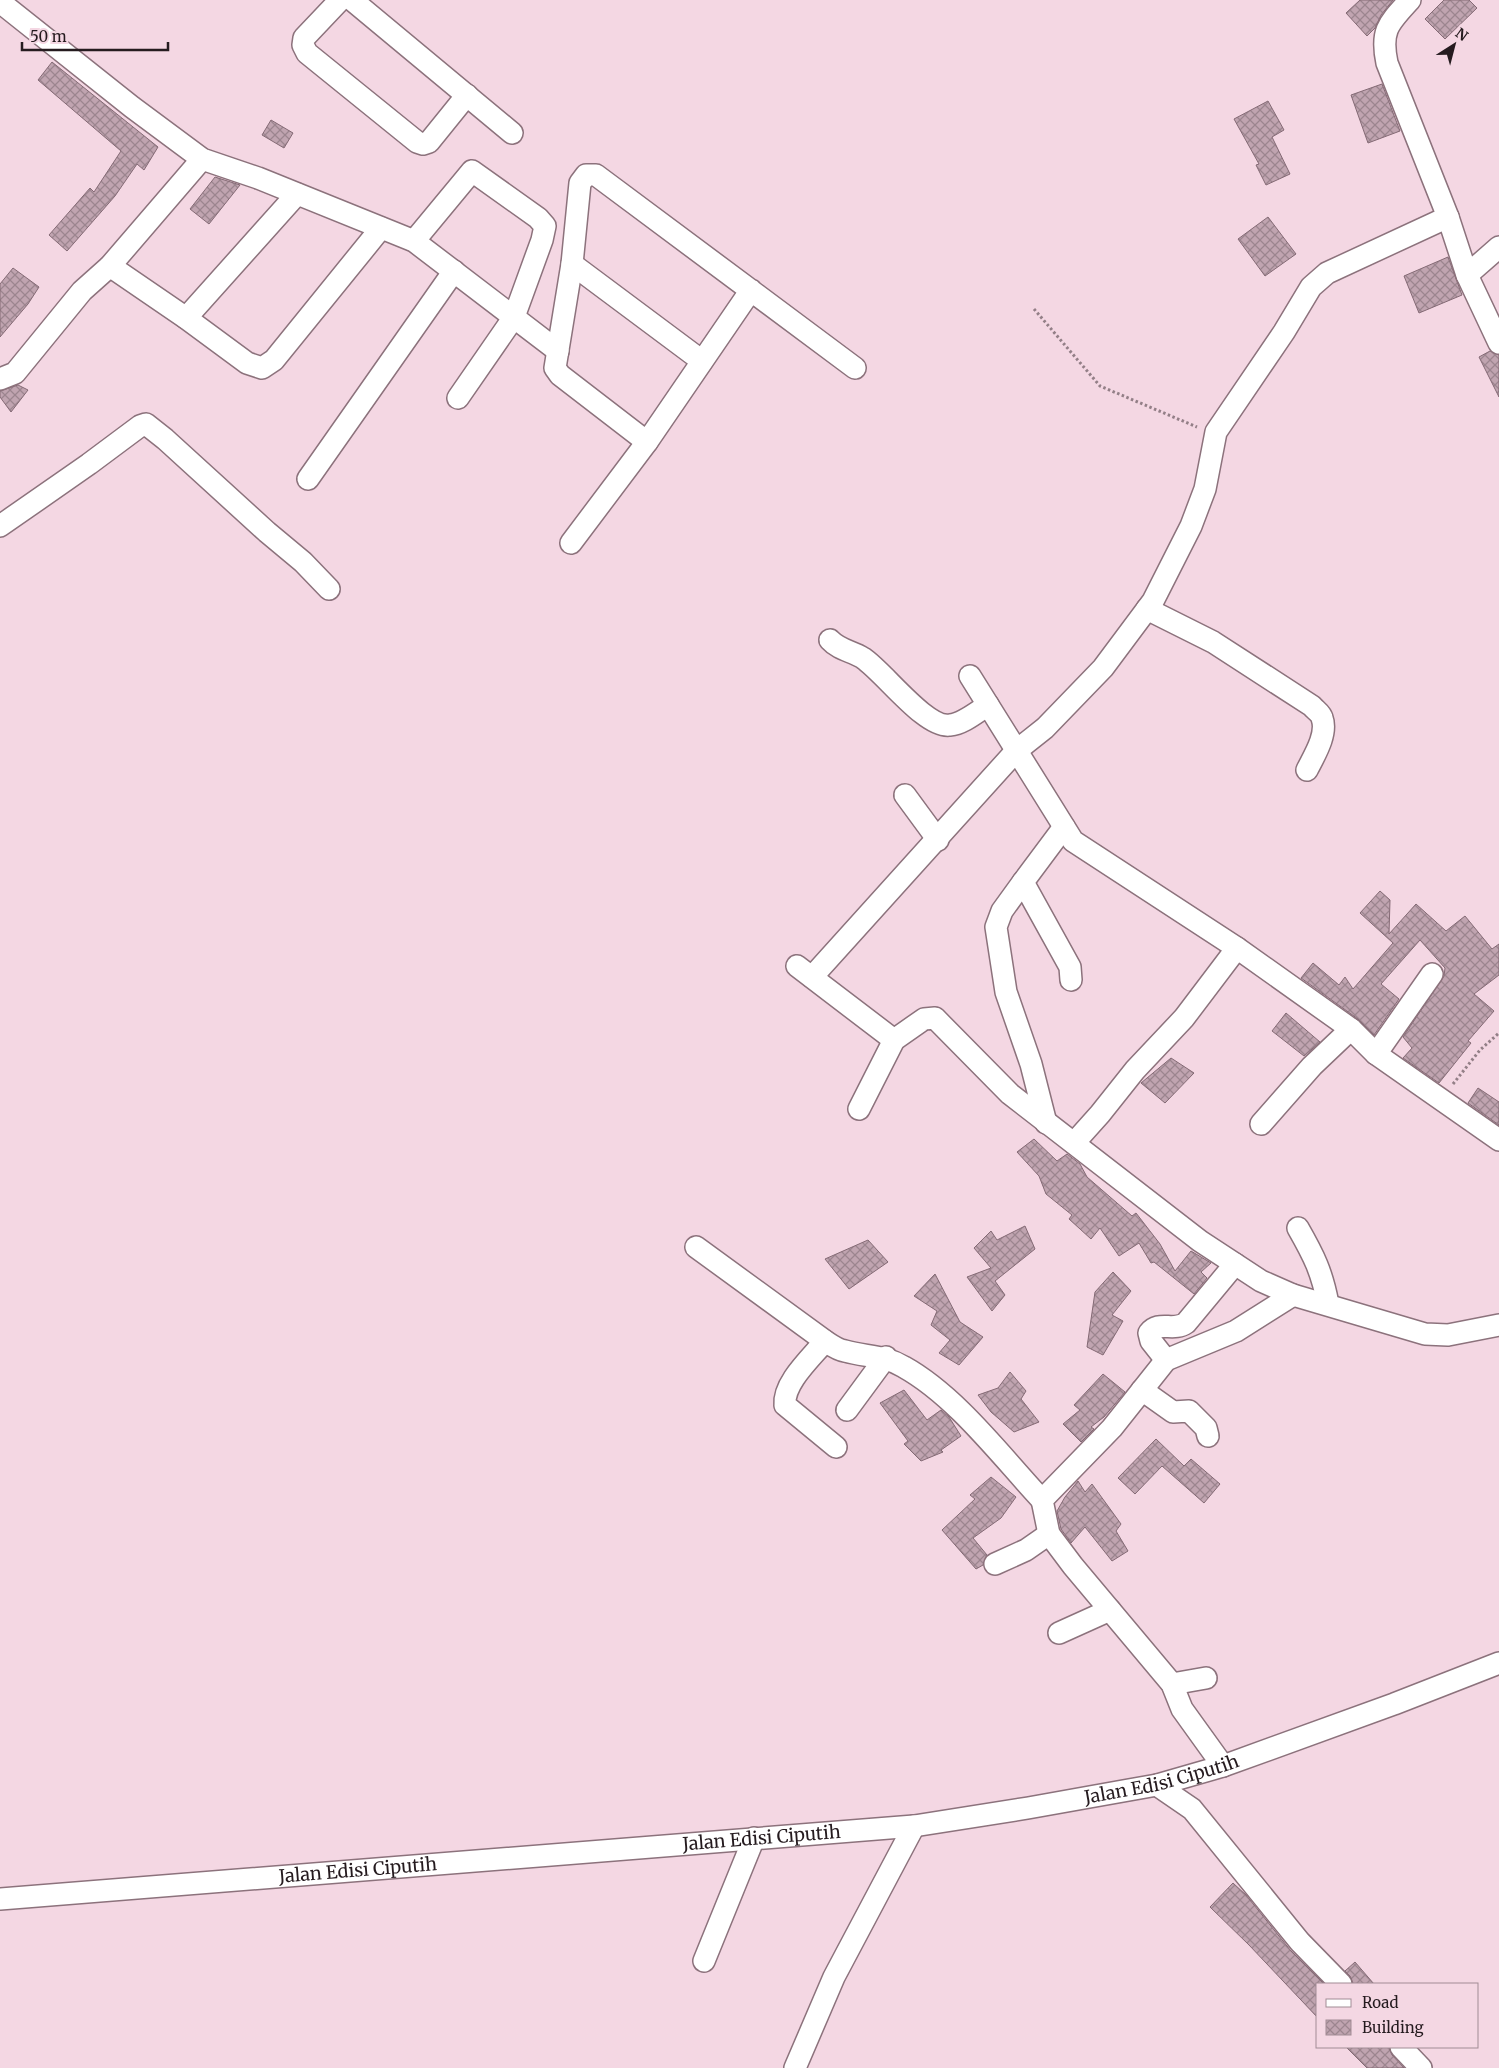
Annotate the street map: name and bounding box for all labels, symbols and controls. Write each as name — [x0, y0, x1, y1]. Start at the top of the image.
scale bar — [22, 20, 169, 52]
north arrow — [1429, 20, 1479, 70]
text: N — [1452, 24, 1471, 45]
text: 50 m — [30, 27, 67, 46]
street label: Jalan Edisi Ciputih — [1081, 1749, 1242, 1809]
street label: Jalan Edisi Ciputih — [681, 1820, 842, 1856]
street label: Jalan Edisi Ciputih — [277, 1852, 438, 1888]
legend — [1316, 1983, 1479, 2048]
text: Road — [1362, 1993, 1398, 2012]
text: Building — [1362, 2018, 1424, 2037]

